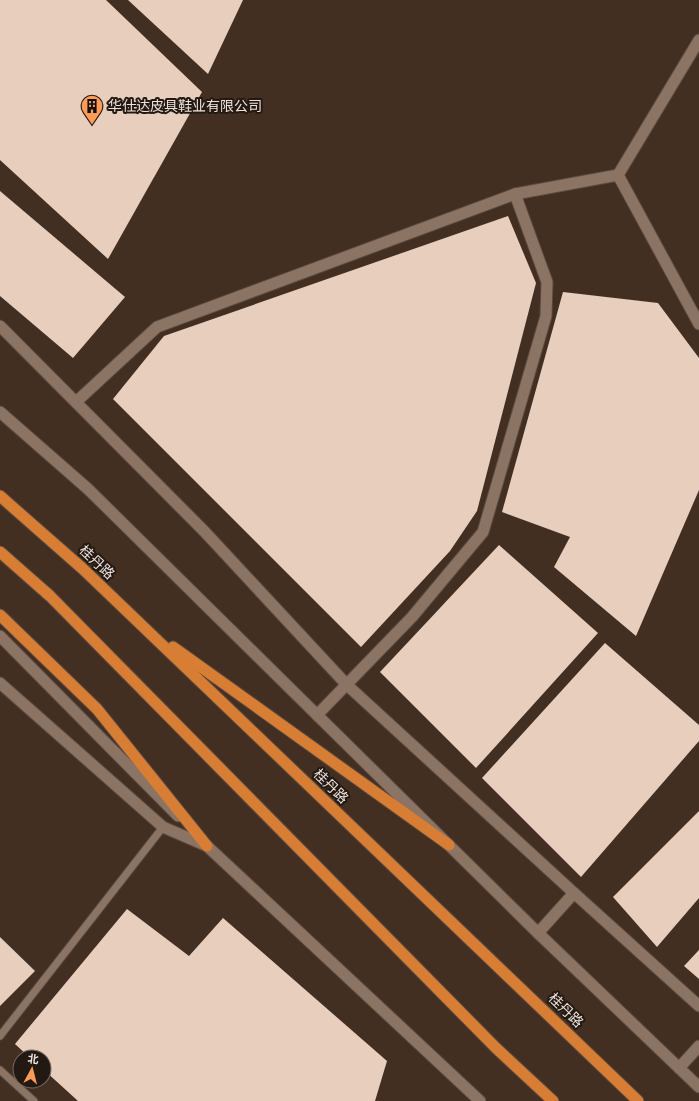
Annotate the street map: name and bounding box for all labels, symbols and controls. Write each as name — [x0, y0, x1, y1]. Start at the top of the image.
building icon: 华仕达皮具鞋业有限公司 — [79, 93, 105, 126]
place label: 华仕达皮具鞋业有限公司 — [108, 97, 262, 115]
street label: 桂丹路 — [76, 541, 118, 583]
street label: 桂丹路 — [310, 765, 352, 807]
street label: 桂丹路 — [545, 989, 587, 1031]
north arrow — [12, 1049, 52, 1089]
text: 北 — [27, 1051, 40, 1067]

